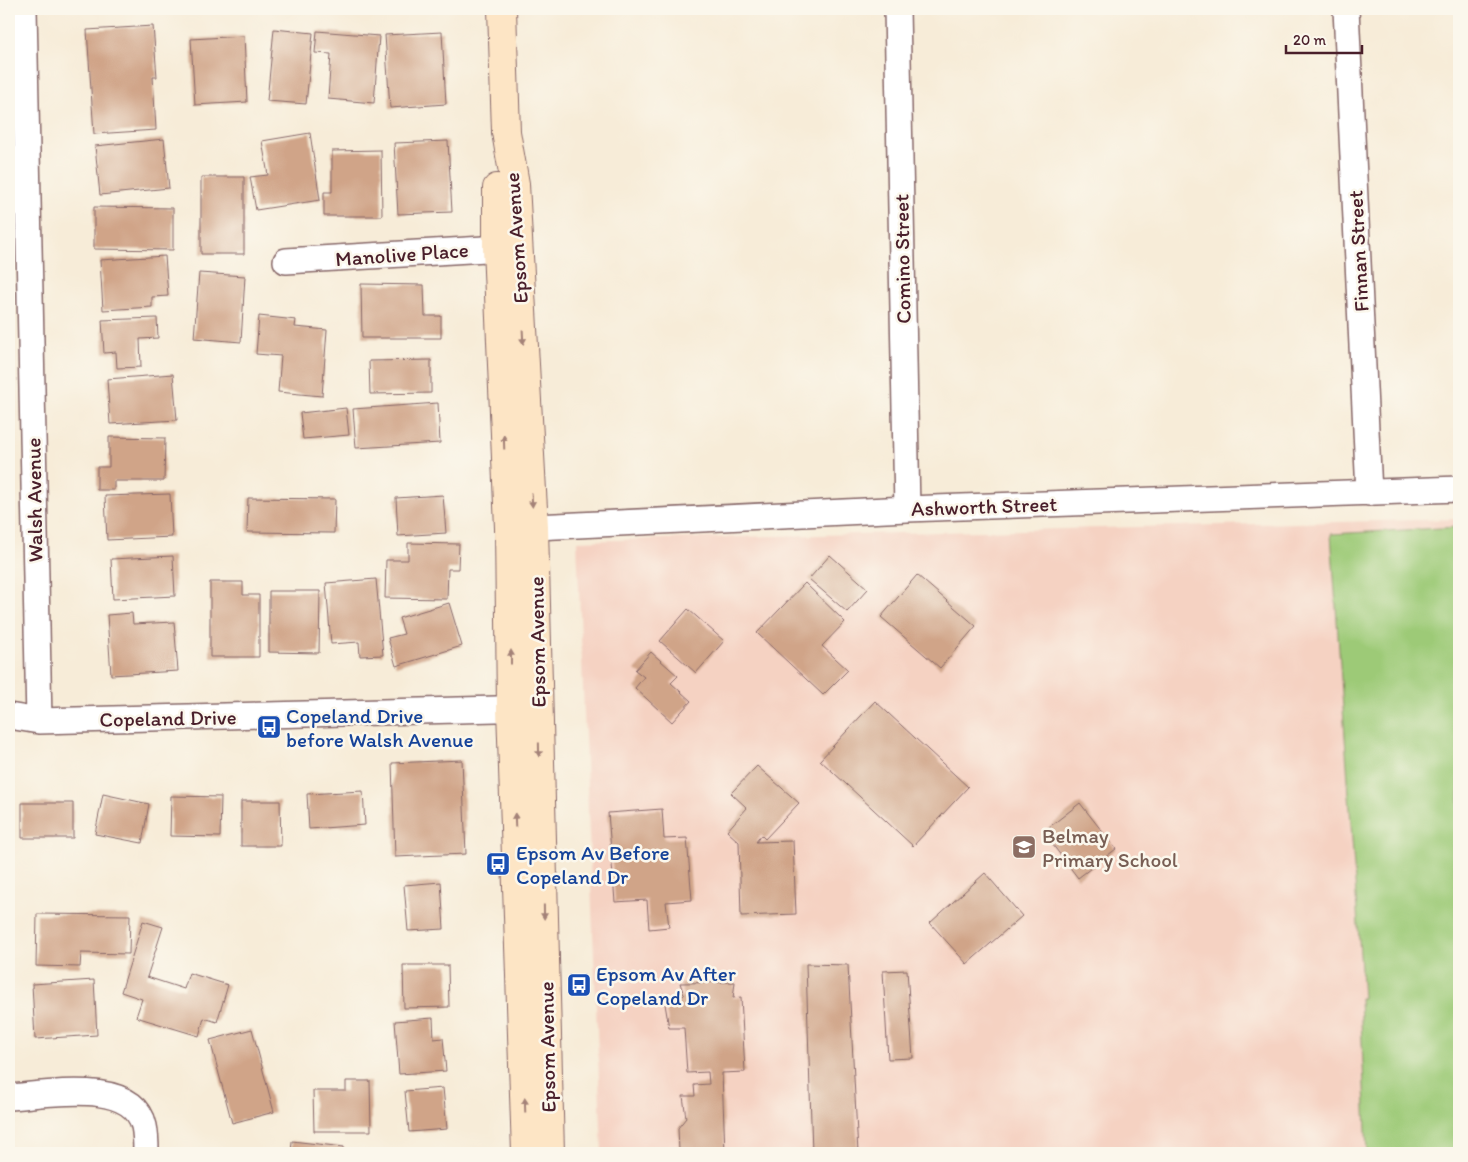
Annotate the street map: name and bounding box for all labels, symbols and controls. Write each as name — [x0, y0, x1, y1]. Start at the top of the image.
scale bar — [1286, 22, 1362, 54]
text: 20 m — [1293, 31, 1327, 49]
street label: Epsom Avenue — [499, 172, 533, 304]
street label: Finnan Street — [1342, 189, 1374, 312]
street label: Comino Street — [888, 194, 916, 324]
street label: Manolive Place — [334, 237, 470, 271]
one-way arrow — [519, 330, 527, 346]
one-way arrow — [500, 434, 508, 450]
street label: Walsh Avenue — [20, 437, 48, 563]
street label: Ashworth Street — [911, 491, 1058, 521]
one-way arrow — [529, 492, 537, 508]
street label: Epsom Avenue — [523, 576, 551, 708]
one-way arrow — [507, 649, 515, 665]
place label: Copeland Drive before Walsh Avenue — [286, 703, 474, 752]
street label: Copeland Drive — [99, 704, 237, 732]
bus stop icon: Copeland Drive before Walsh Avenue — [256, 714, 282, 740]
one-way arrow — [536, 742, 544, 758]
one-way arrow — [510, 811, 518, 827]
place label: Belmay Primary School — [1042, 823, 1178, 872]
school or university icon: Belmay Primary School — [1011, 834, 1037, 860]
place label: Epsom Av Before Copeland Dr — [516, 840, 670, 889]
bus stop icon: Epsom Av Before Copeland Dr — [485, 851, 511, 877]
one-way arrow — [540, 904, 548, 920]
place label: Epsom Av After Copeland Dr — [596, 961, 736, 1010]
bus stop icon: Epsom Av After Copeland Dr — [566, 972, 592, 998]
street label: Epsom Avenue — [533, 981, 561, 1113]
one-way arrow — [520, 1096, 528, 1112]

